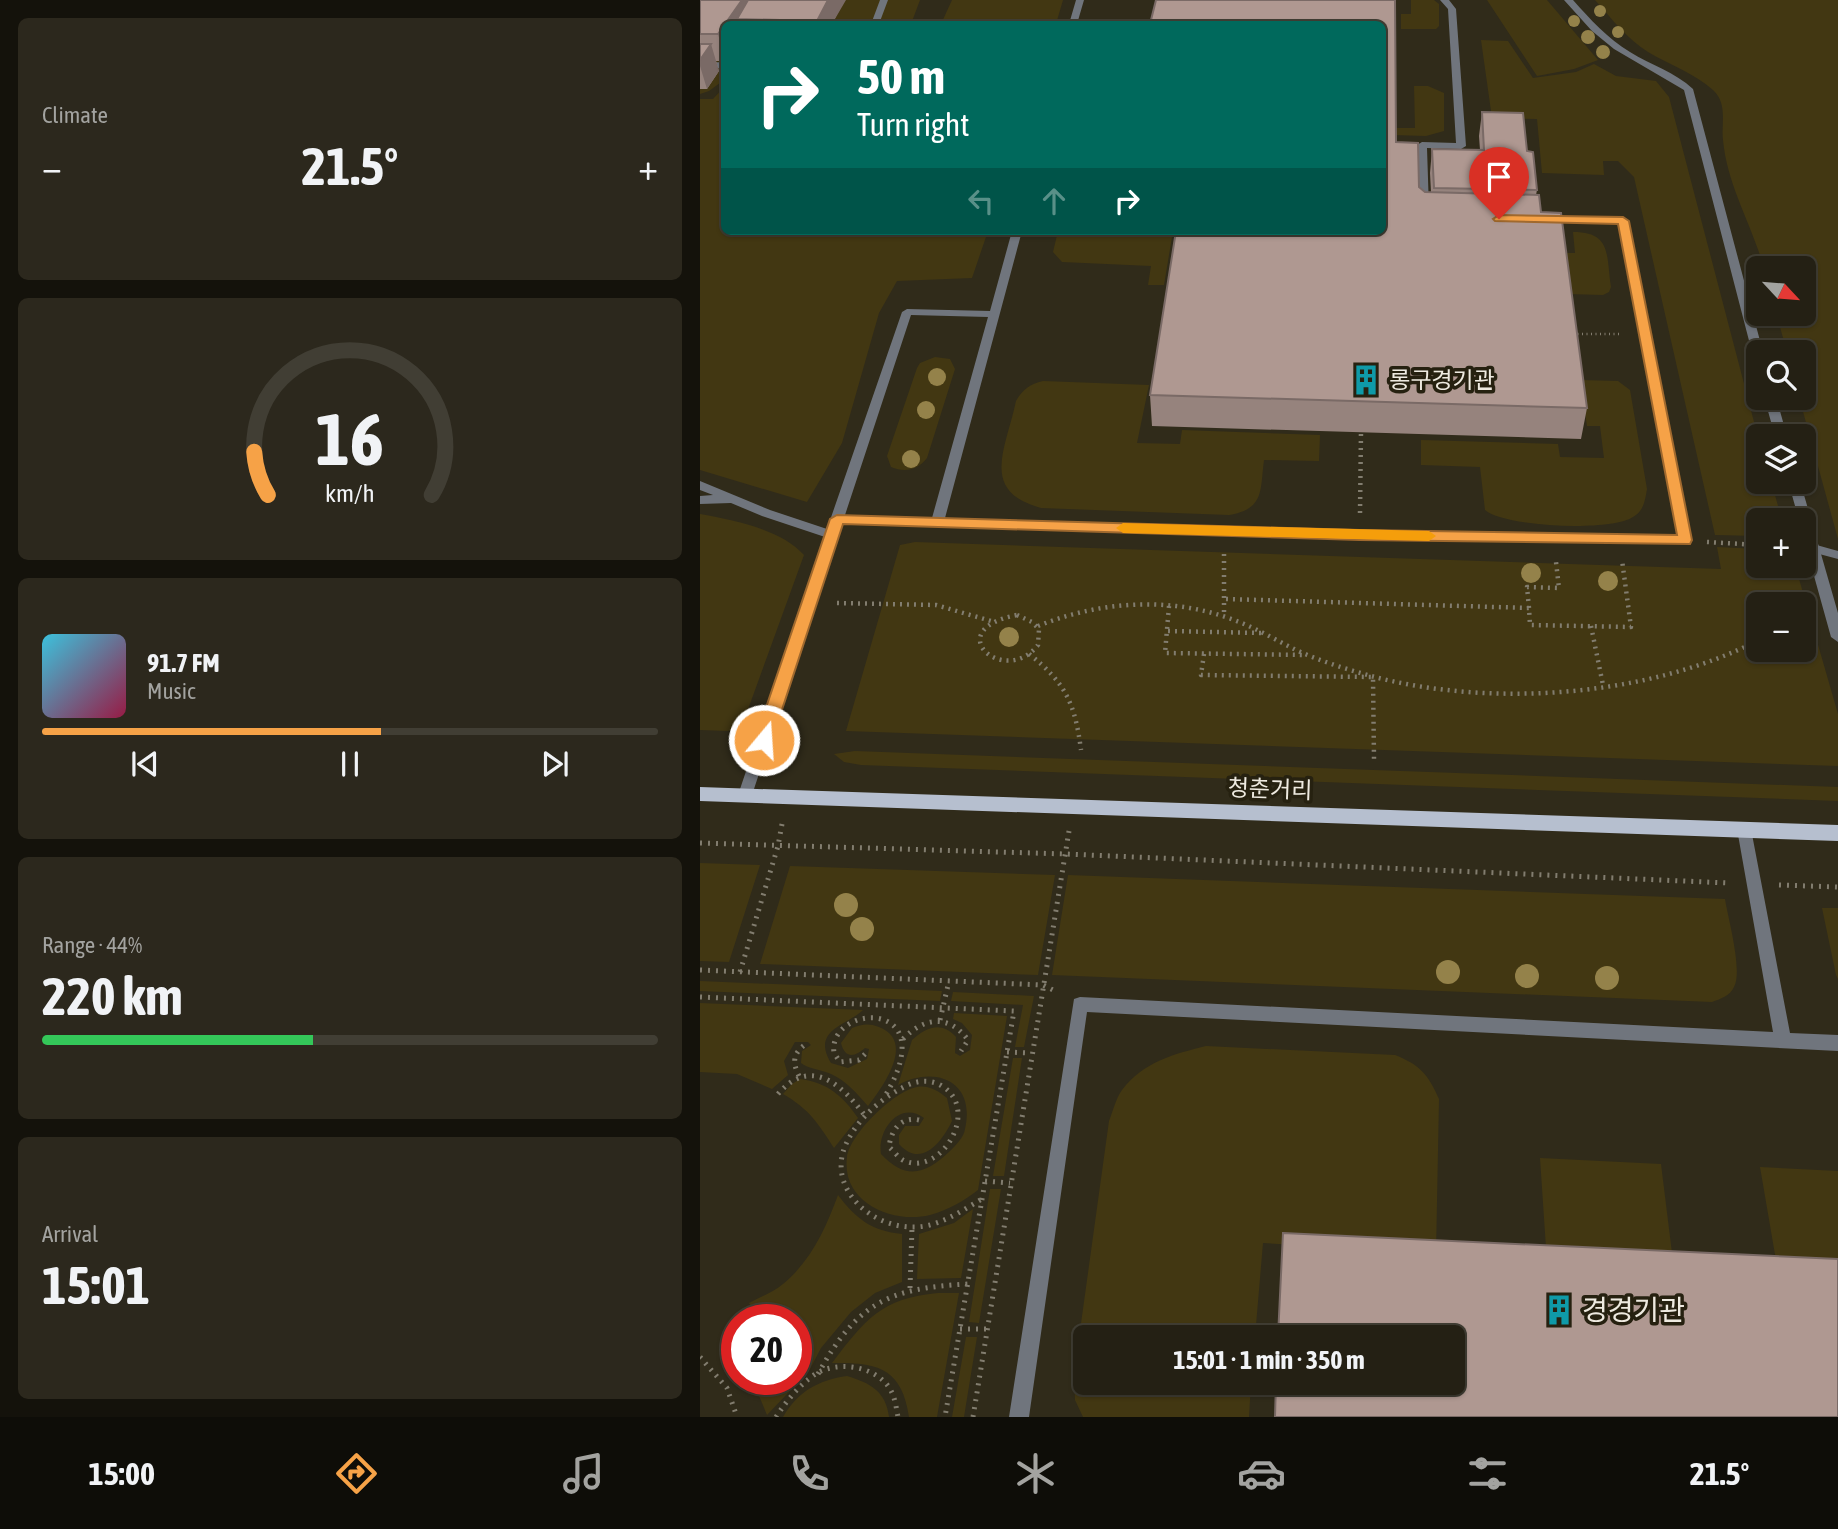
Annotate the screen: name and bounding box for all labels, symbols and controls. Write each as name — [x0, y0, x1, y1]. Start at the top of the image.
text: 50 m — [857, 48, 945, 104]
icon: right — [742, 49, 833, 140]
text: Climate — [42, 102, 108, 128]
text: Turn right — [857, 106, 970, 143]
text: 21.5° — [302, 136, 398, 196]
text: − — [42, 145, 62, 188]
text: + — [638, 145, 658, 188]
pin — [1469, 147, 1529, 219]
icon: arrive — [1480, 158, 1518, 196]
icon: left — [962, 182, 1000, 220]
icon: ahead — [1035, 182, 1073, 220]
icon: right — [1108, 182, 1146, 220]
north arrow — [1746, 256, 1816, 326]
map controls — [1746, 256, 1816, 662]
button: search — [1746, 340, 1816, 410]
building icon: 롱구경기관 — [1349, 363, 1383, 397]
place label: 롱구경기관 — [1389, 367, 1495, 393]
text: 16 — [316, 397, 384, 480]
button: layers — [1746, 424, 1816, 494]
text: km/h — [325, 478, 375, 506]
button: + — [1746, 508, 1816, 578]
button: − — [1746, 592, 1816, 662]
text: 91.7 FM — [147, 648, 220, 678]
text: Music — [147, 678, 195, 704]
position arrow — [727, 703, 801, 777]
icon: previous — [126, 745, 164, 783]
icon: pause — [331, 745, 369, 783]
icon: next — [536, 745, 574, 783]
street label: 청춘거리 — [1227, 775, 1313, 803]
text: Range · 44% — [42, 932, 142, 958]
text: 220 km — [42, 966, 183, 1026]
text: Arrival — [42, 1221, 98, 1247]
text: 15:01 — [42, 1255, 150, 1315]
building icon: 경경기관 — [1542, 1293, 1576, 1327]
place label: 경경기관 — [1582, 1294, 1685, 1326]
speed limit sign: 20 — [721, 1304, 812, 1395]
text: 15:01 · 1 min · 350 m — [1173, 1345, 1365, 1375]
icon: directions — [332, 1449, 381, 1498]
icon: music — [559, 1449, 608, 1498]
icon: phone — [785, 1449, 834, 1498]
icon: climate — [1011, 1449, 1060, 1498]
icon: car — [1237, 1449, 1286, 1498]
icon: filters — [1463, 1449, 1512, 1498]
text: 15:00 — [89, 1455, 155, 1492]
text: 21.5° — [1690, 1455, 1749, 1492]

